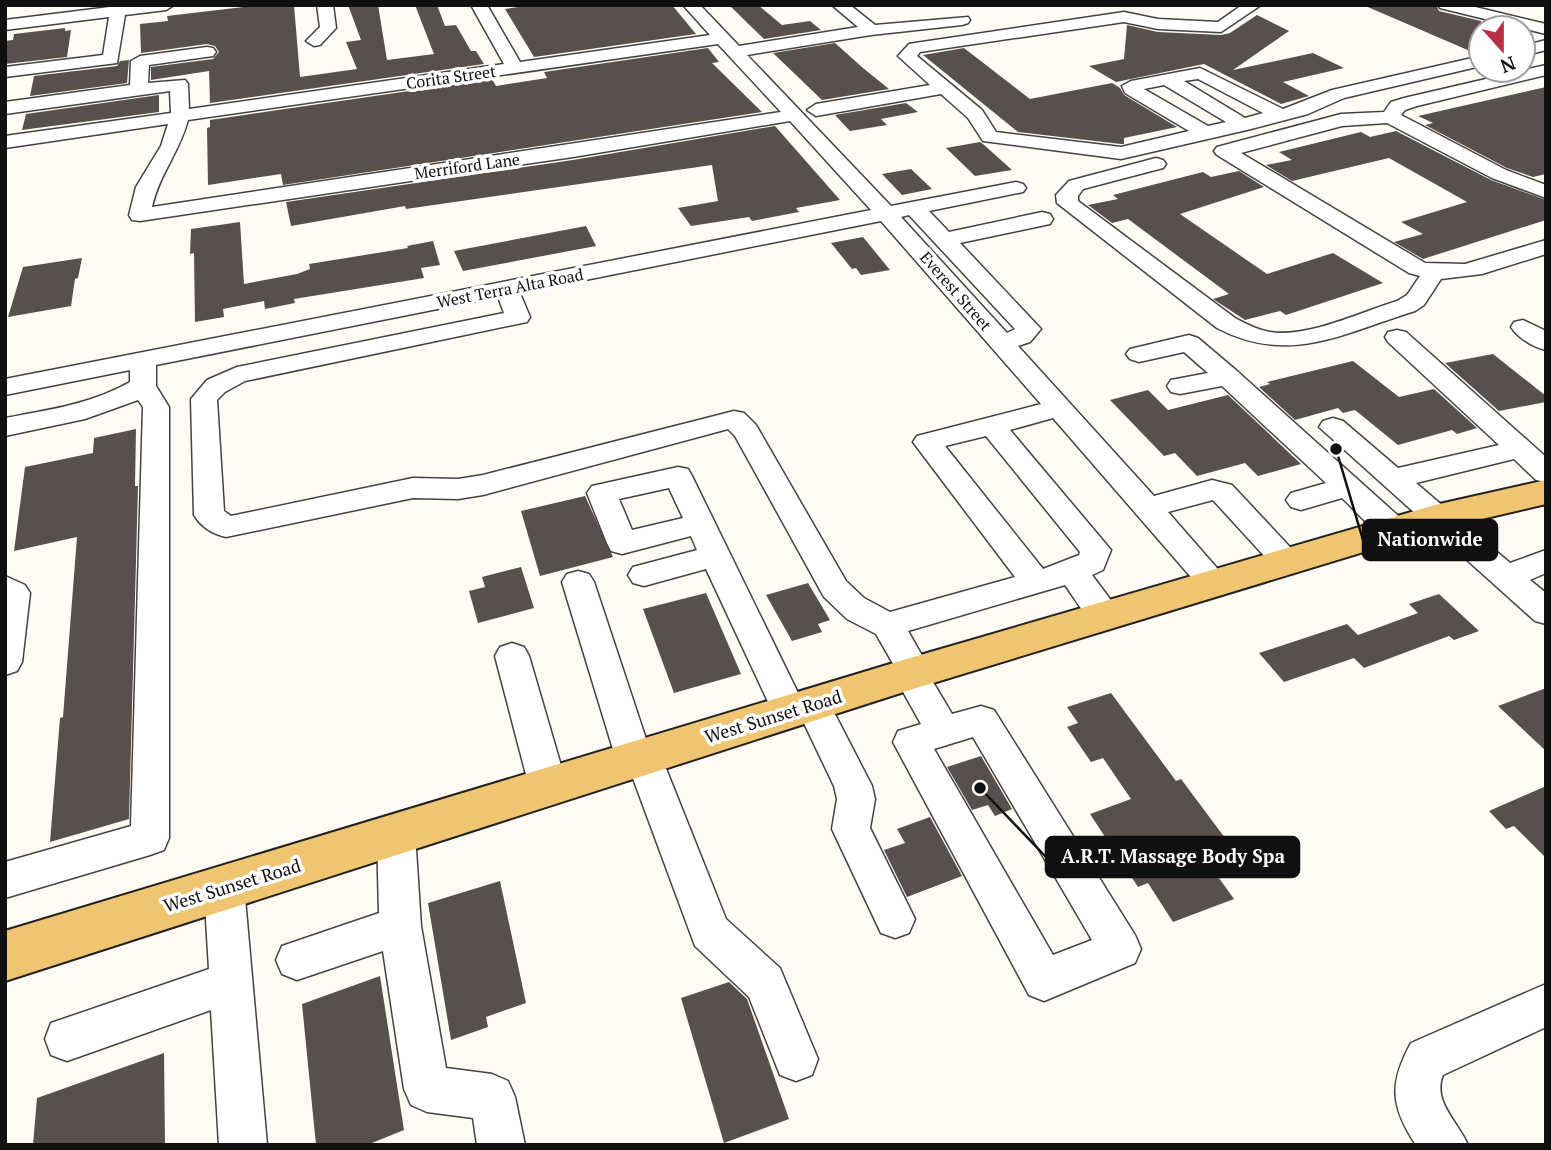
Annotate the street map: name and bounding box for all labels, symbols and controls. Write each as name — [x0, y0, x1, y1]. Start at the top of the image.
north arrow — [1467, 14, 1537, 84]
text: N — [1497, 51, 1519, 80]
street label: Corita Street — [405, 60, 497, 94]
street label: Merriford Lane — [413, 148, 521, 184]
street label: Everest Street — [915, 246, 997, 336]
street label: West Terra Alta Road — [435, 263, 585, 313]
callout: Nationwide — [1363, 520, 1497, 560]
text: Nationwide — [1377, 526, 1483, 551]
street label: West Sunset Road — [701, 684, 845, 748]
callout: A.R.T. Massage Body Spa — [1046, 837, 1299, 877]
text: A.R.T. Massage Body Spa — [1061, 843, 1285, 868]
street label: West Sunset Road — [160, 853, 304, 917]

